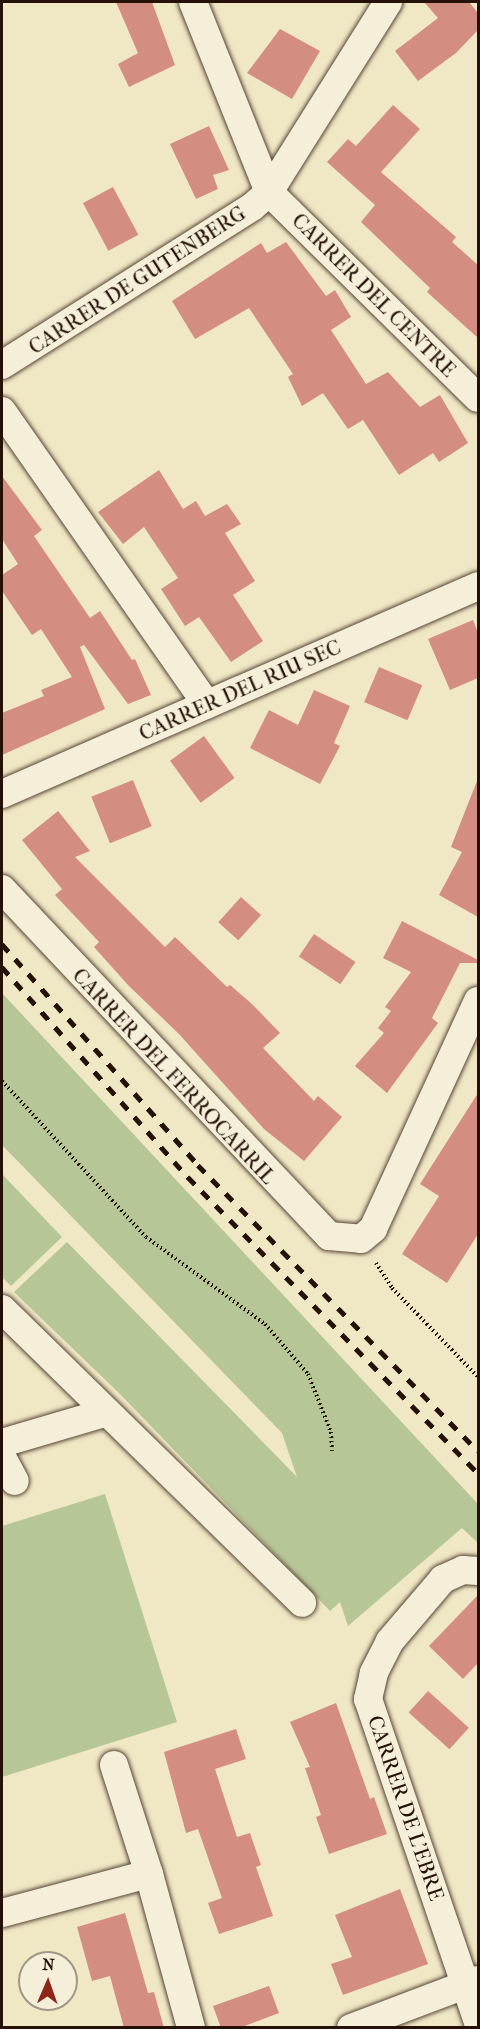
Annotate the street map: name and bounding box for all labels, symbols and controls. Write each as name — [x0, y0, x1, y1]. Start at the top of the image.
street label: CARRER DE GUTENBERG — [24, 200, 250, 360]
street label: CARRER DEL CENTRE — [287, 208, 461, 382]
street label: CARRER DEL RIU SEC — [135, 634, 345, 746]
street label: CARRER DEL FERROCARRIL — [67, 963, 281, 1189]
street label: CARRER DE L'EBRE — [362, 1712, 450, 1904]
north arrow — [18, 1951, 78, 2011]
text: N — [42, 1955, 55, 1974]

